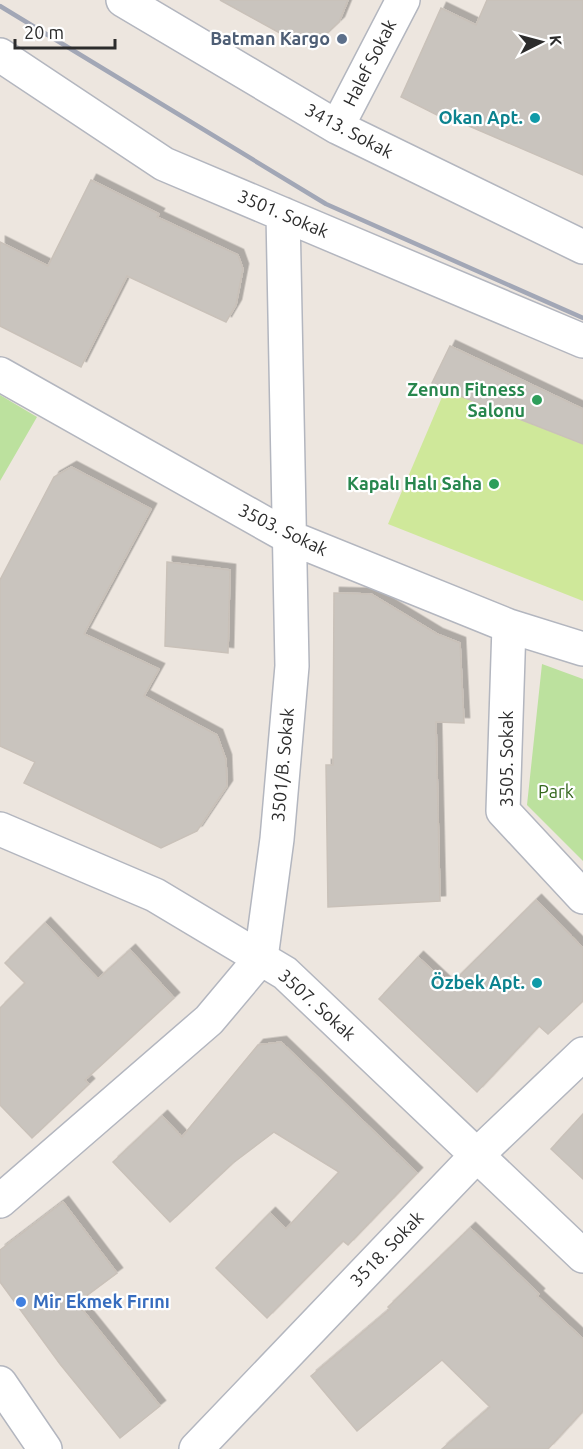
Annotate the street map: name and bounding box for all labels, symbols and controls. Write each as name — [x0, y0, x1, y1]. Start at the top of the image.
scale bar — [15, 12, 116, 50]
north arrow — [511, 12, 571, 72]
street label: Halef Sokak — [339, 16, 400, 109]
text: 20 m — [24, 22, 64, 42]
place label: Batman Kargo — [210, 28, 330, 48]
marker: Batman Kargo — [335, 32, 349, 46]
text: K — [546, 34, 565, 47]
street label: 3413. Sokak — [302, 99, 397, 162]
place label: Okan Apt. — [438, 107, 523, 127]
marker: Okan Apt. — [528, 111, 542, 125]
street label: 3501. Sokak — [235, 185, 332, 241]
place label: Zenun Fitness Salonu — [407, 379, 525, 420]
marker: Zenun Fitness Salonu — [530, 393, 544, 407]
place label: Kapalı Halı Saha — [347, 473, 482, 493]
marker: Kapalı Halı Saha — [487, 477, 501, 491]
street label: 3503. Sokak — [236, 499, 331, 559]
street label: 3501/B. Sokak — [267, 707, 297, 823]
street label: 3505. Sokak — [496, 711, 516, 807]
park label: Park — [538, 781, 574, 801]
street label: 3507. Sokak — [275, 965, 360, 1044]
place label: Özbek Apt. — [431, 972, 525, 992]
marker: Özbek Apt. — [530, 976, 544, 990]
street label: 3518. Sokak — [346, 1207, 427, 1290]
place label: Mir Ekmek Fırını — [33, 1291, 170, 1311]
marker: Mir Ekmek Fırını — [14, 1295, 28, 1309]

